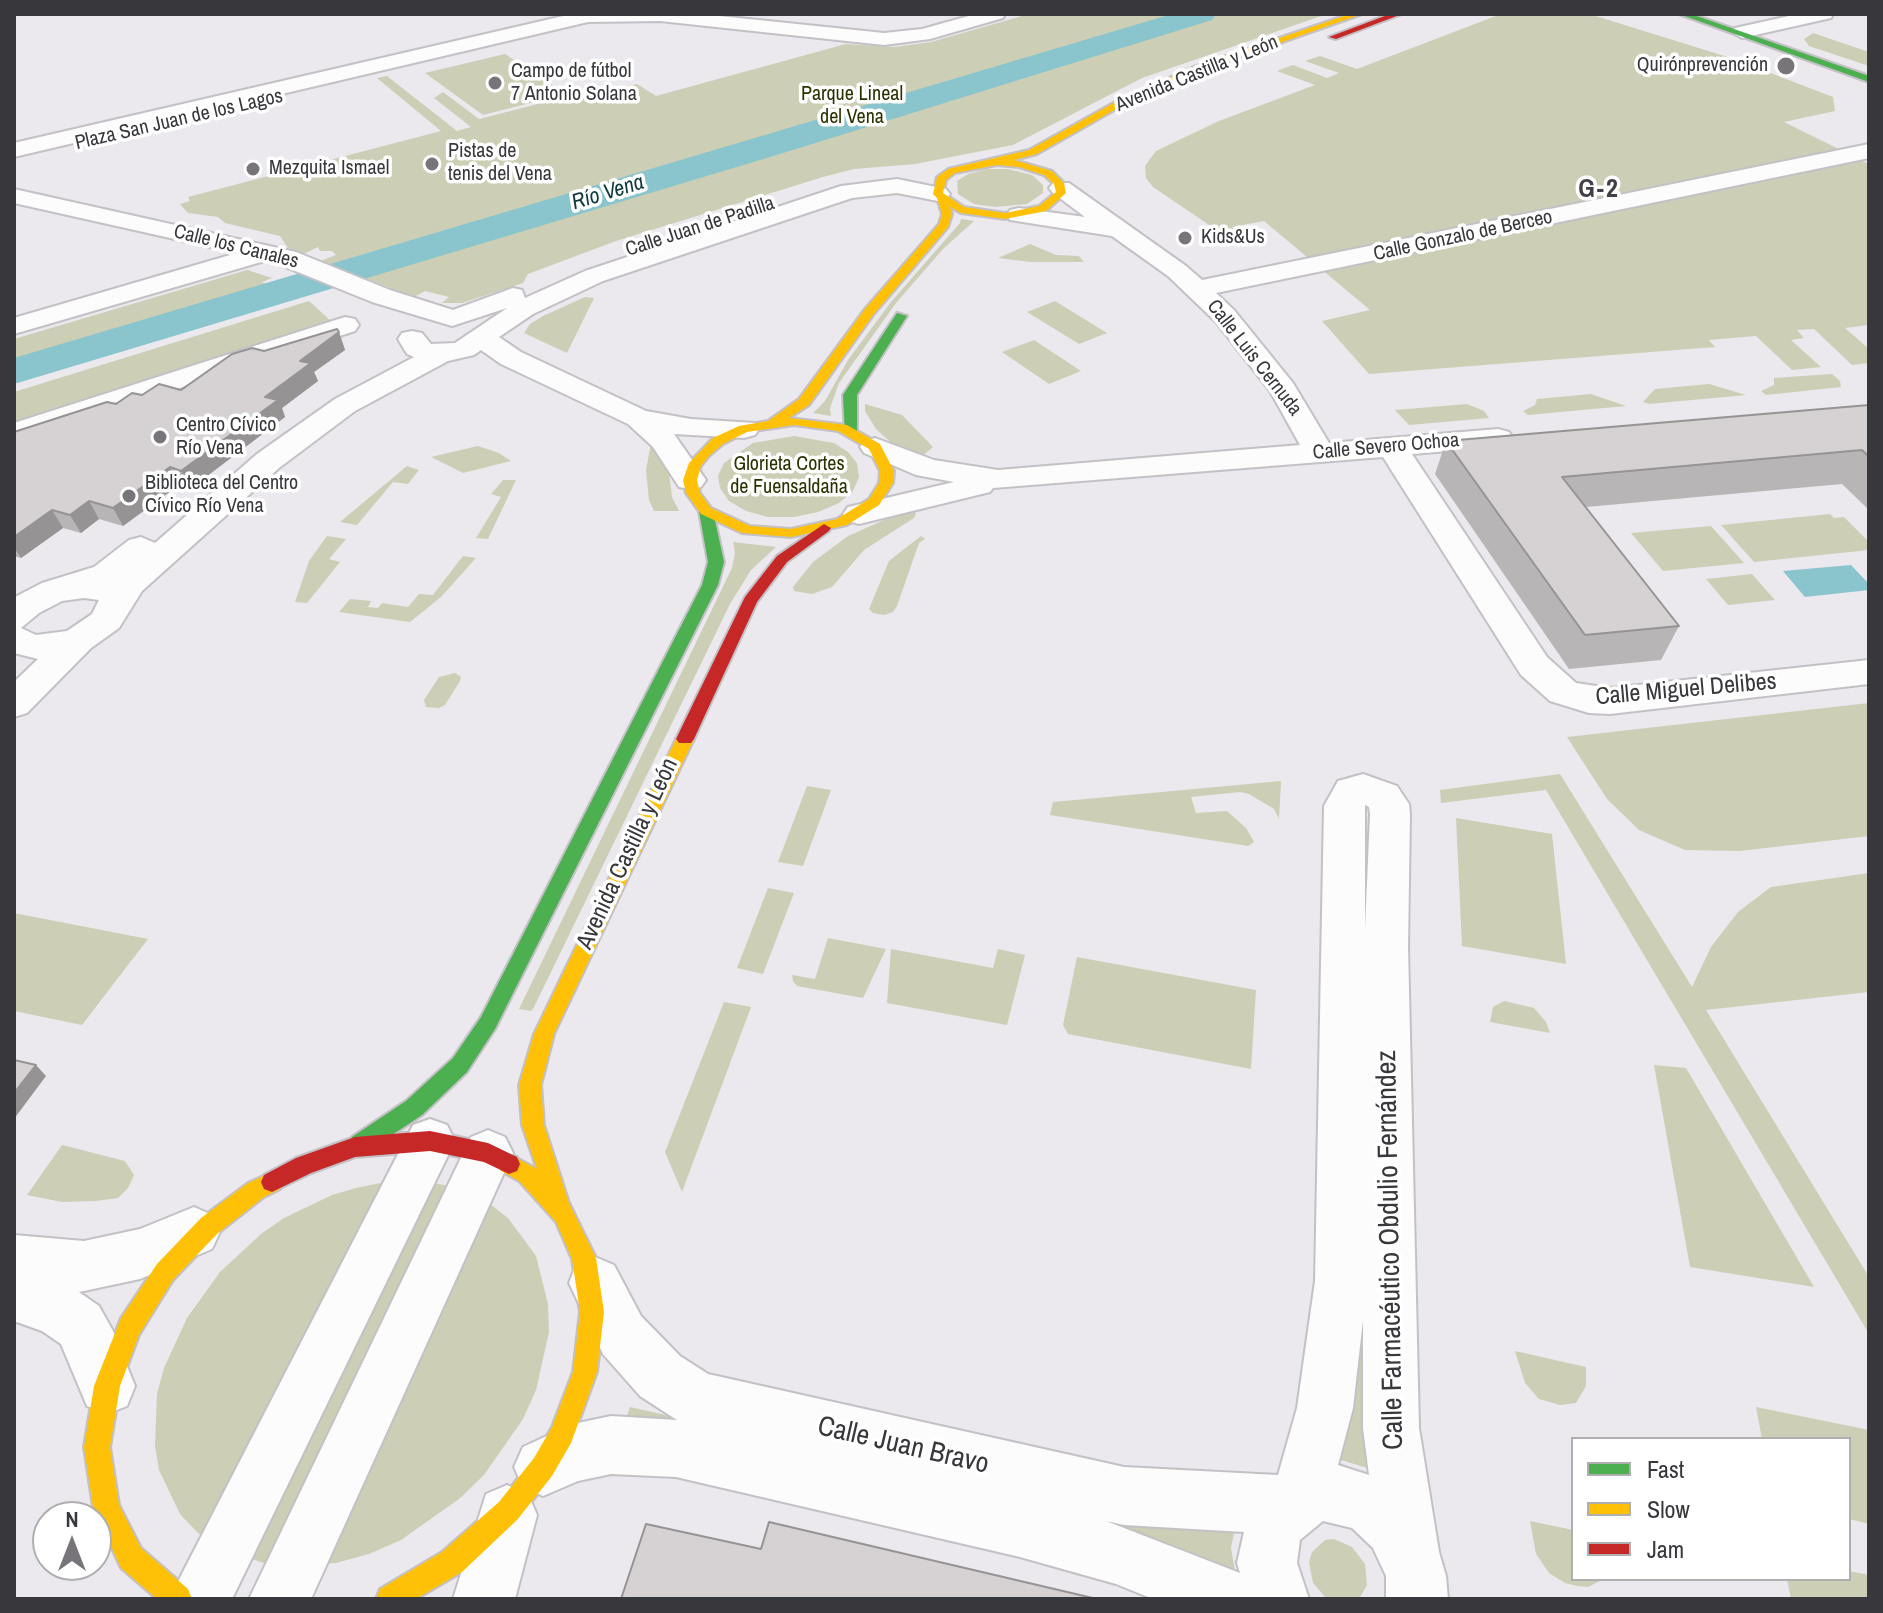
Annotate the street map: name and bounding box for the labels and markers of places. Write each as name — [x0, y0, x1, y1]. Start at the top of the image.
place label: Quirónprevención — [1637, 54, 1768, 78]
marker: Quirónprevención — [1775, 55, 1797, 77]
place label: Campo de fútbol 7 Antonio Solana — [511, 60, 637, 107]
marker: Campo de fútbol 7 Antonio Solana — [486, 74, 504, 92]
place label: Pistas de tenis del Vena — [448, 140, 552, 187]
marker: Pistas de tenis del Vena — [423, 155, 441, 173]
place label: Mezquita Ismael — [269, 157, 389, 181]
marker: Mezquita Ismael — [244, 160, 262, 178]
place label: Kids&Us — [1201, 226, 1265, 250]
marker: Kids&Us — [1176, 229, 1194, 247]
place label: Centro Cívico Río Vena — [176, 414, 276, 461]
marker: Centro Cívico Río Vena — [151, 428, 169, 446]
place label: Biblioteca del Centro Cívico Río Vena — [145, 472, 298, 519]
marker: Biblioteca del Centro Cívico Río Vena — [120, 487, 138, 505]

